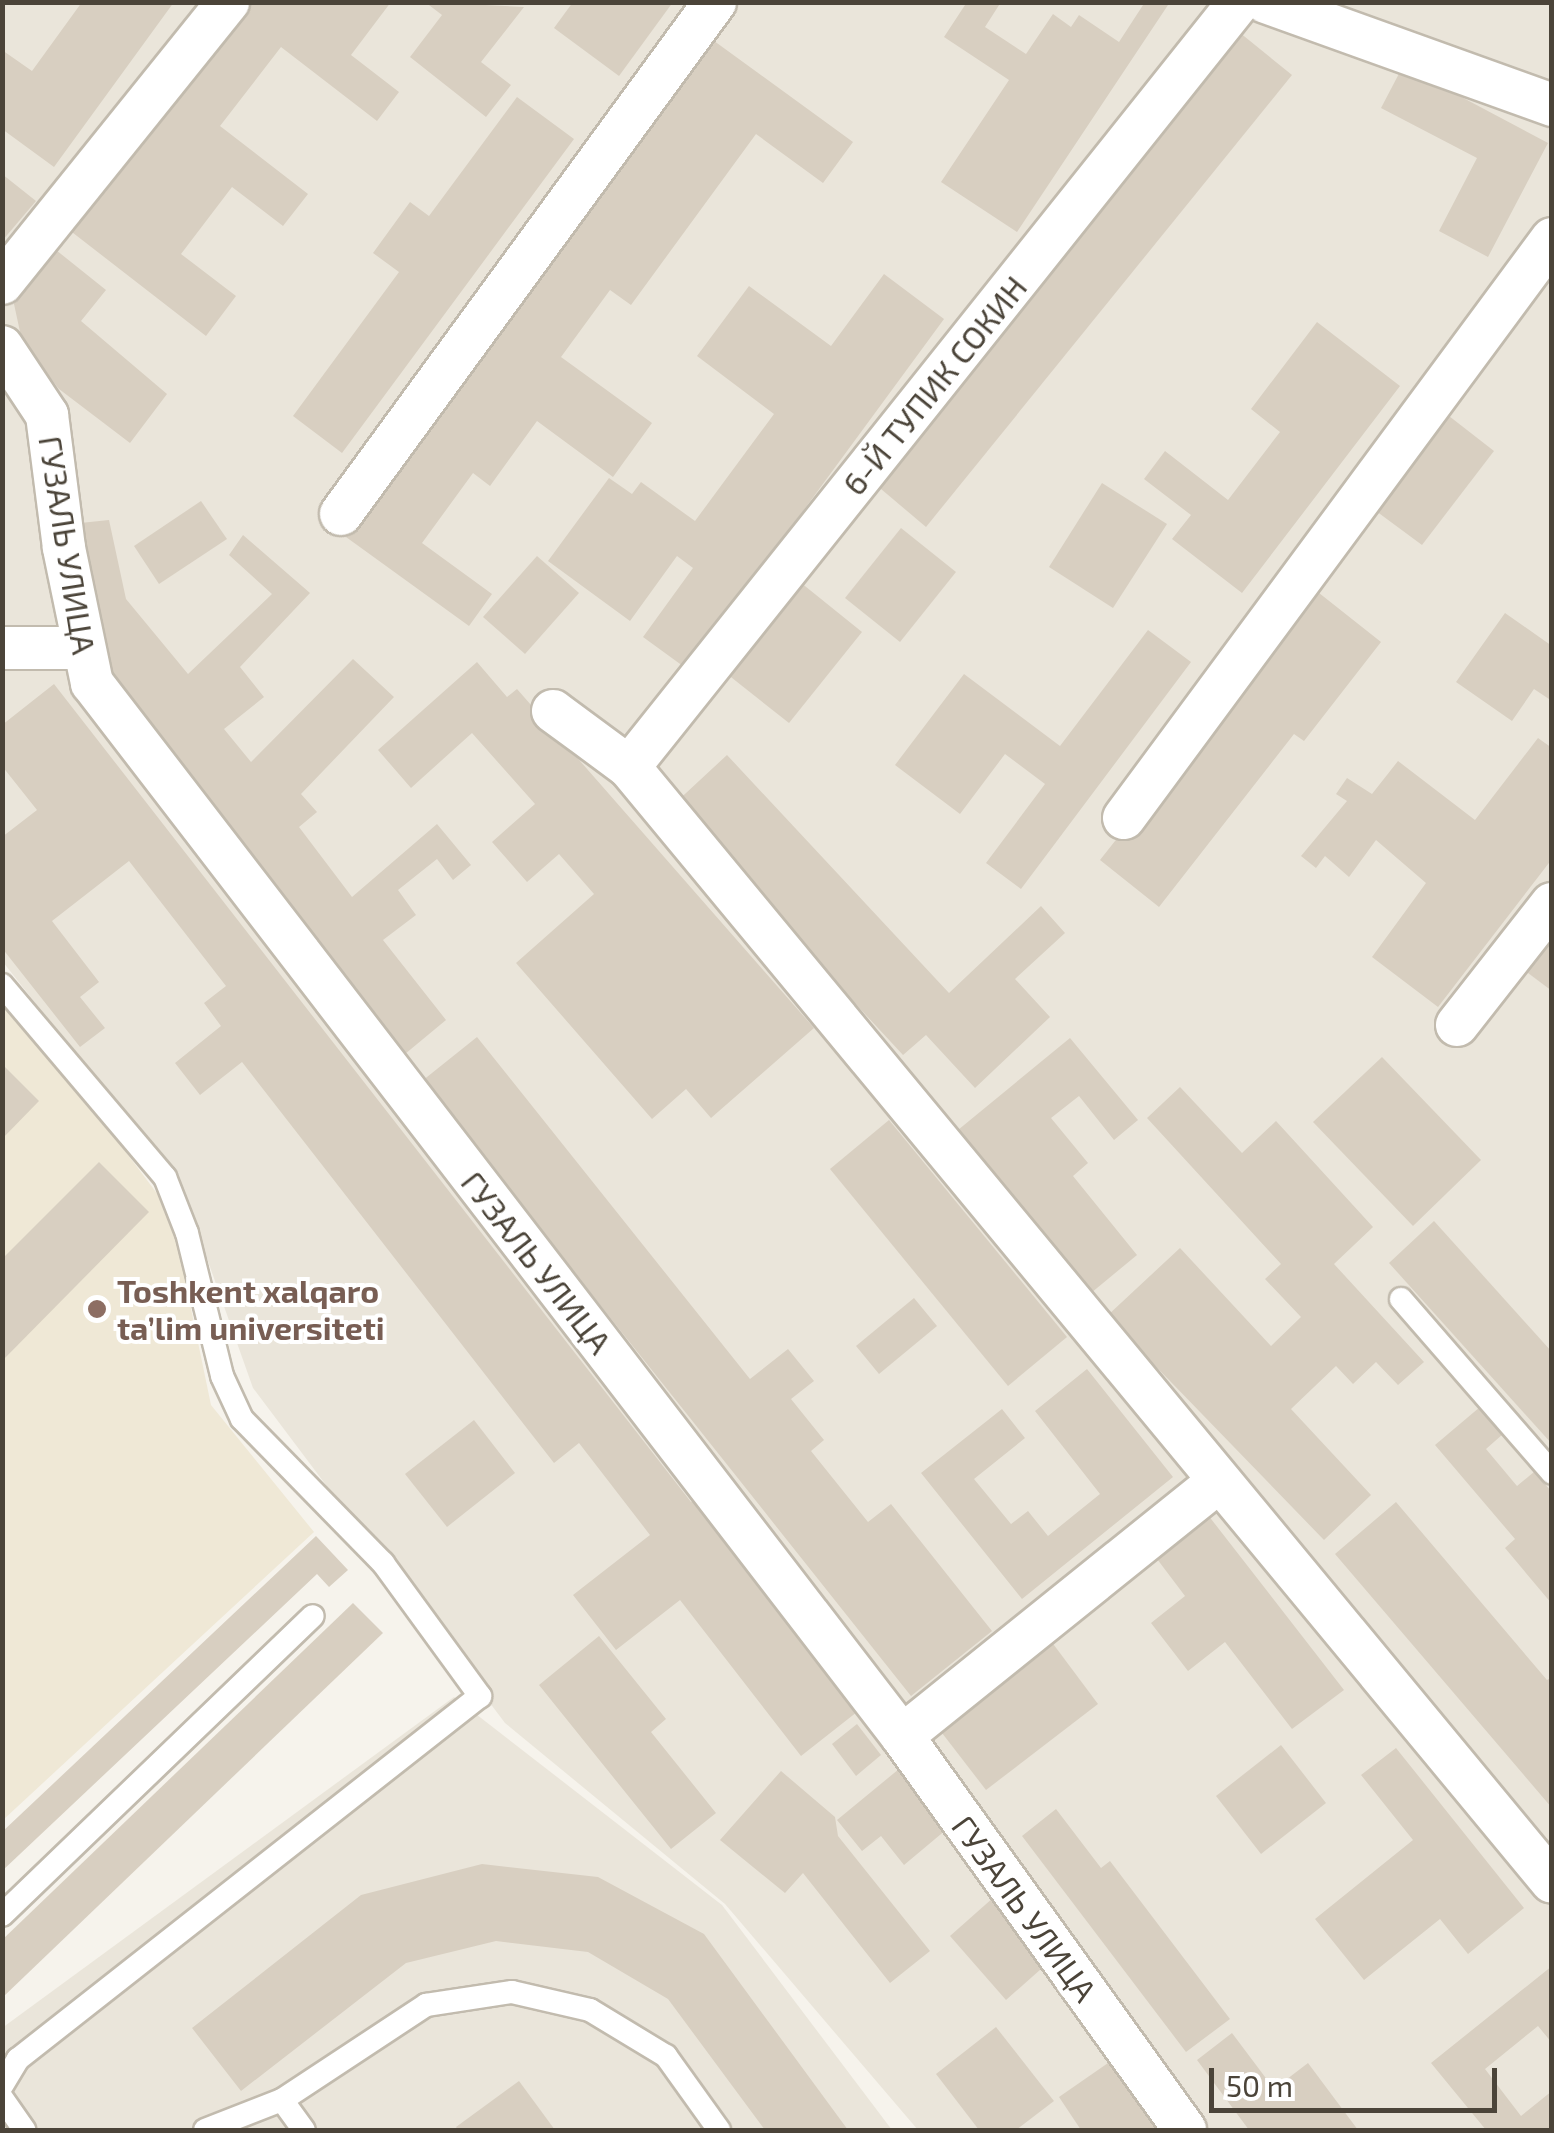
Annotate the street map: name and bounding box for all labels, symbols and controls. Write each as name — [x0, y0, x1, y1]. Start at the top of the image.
street label: 6-Й ТУПИК СОКИН — [834, 268, 1034, 502]
street label: ГУЗАЛЬ УЛИЦА — [32, 433, 104, 657]
street label: ГУЗАЛЬ УЛИЦА — [454, 1163, 620, 1361]
place label: Toshkent xalqaro ta’lim universiteti — [117, 1272, 385, 1347]
marker: Toshkent xalqaro ta’lim universiteti — [86, 1298, 108, 1320]
street label: ГУЗАЛЬ УЛИЦА — [945, 1807, 1105, 2009]
scale bar — [1214, 2048, 1502, 2110]
text: 50 m — [1226, 2067, 1293, 2103]

